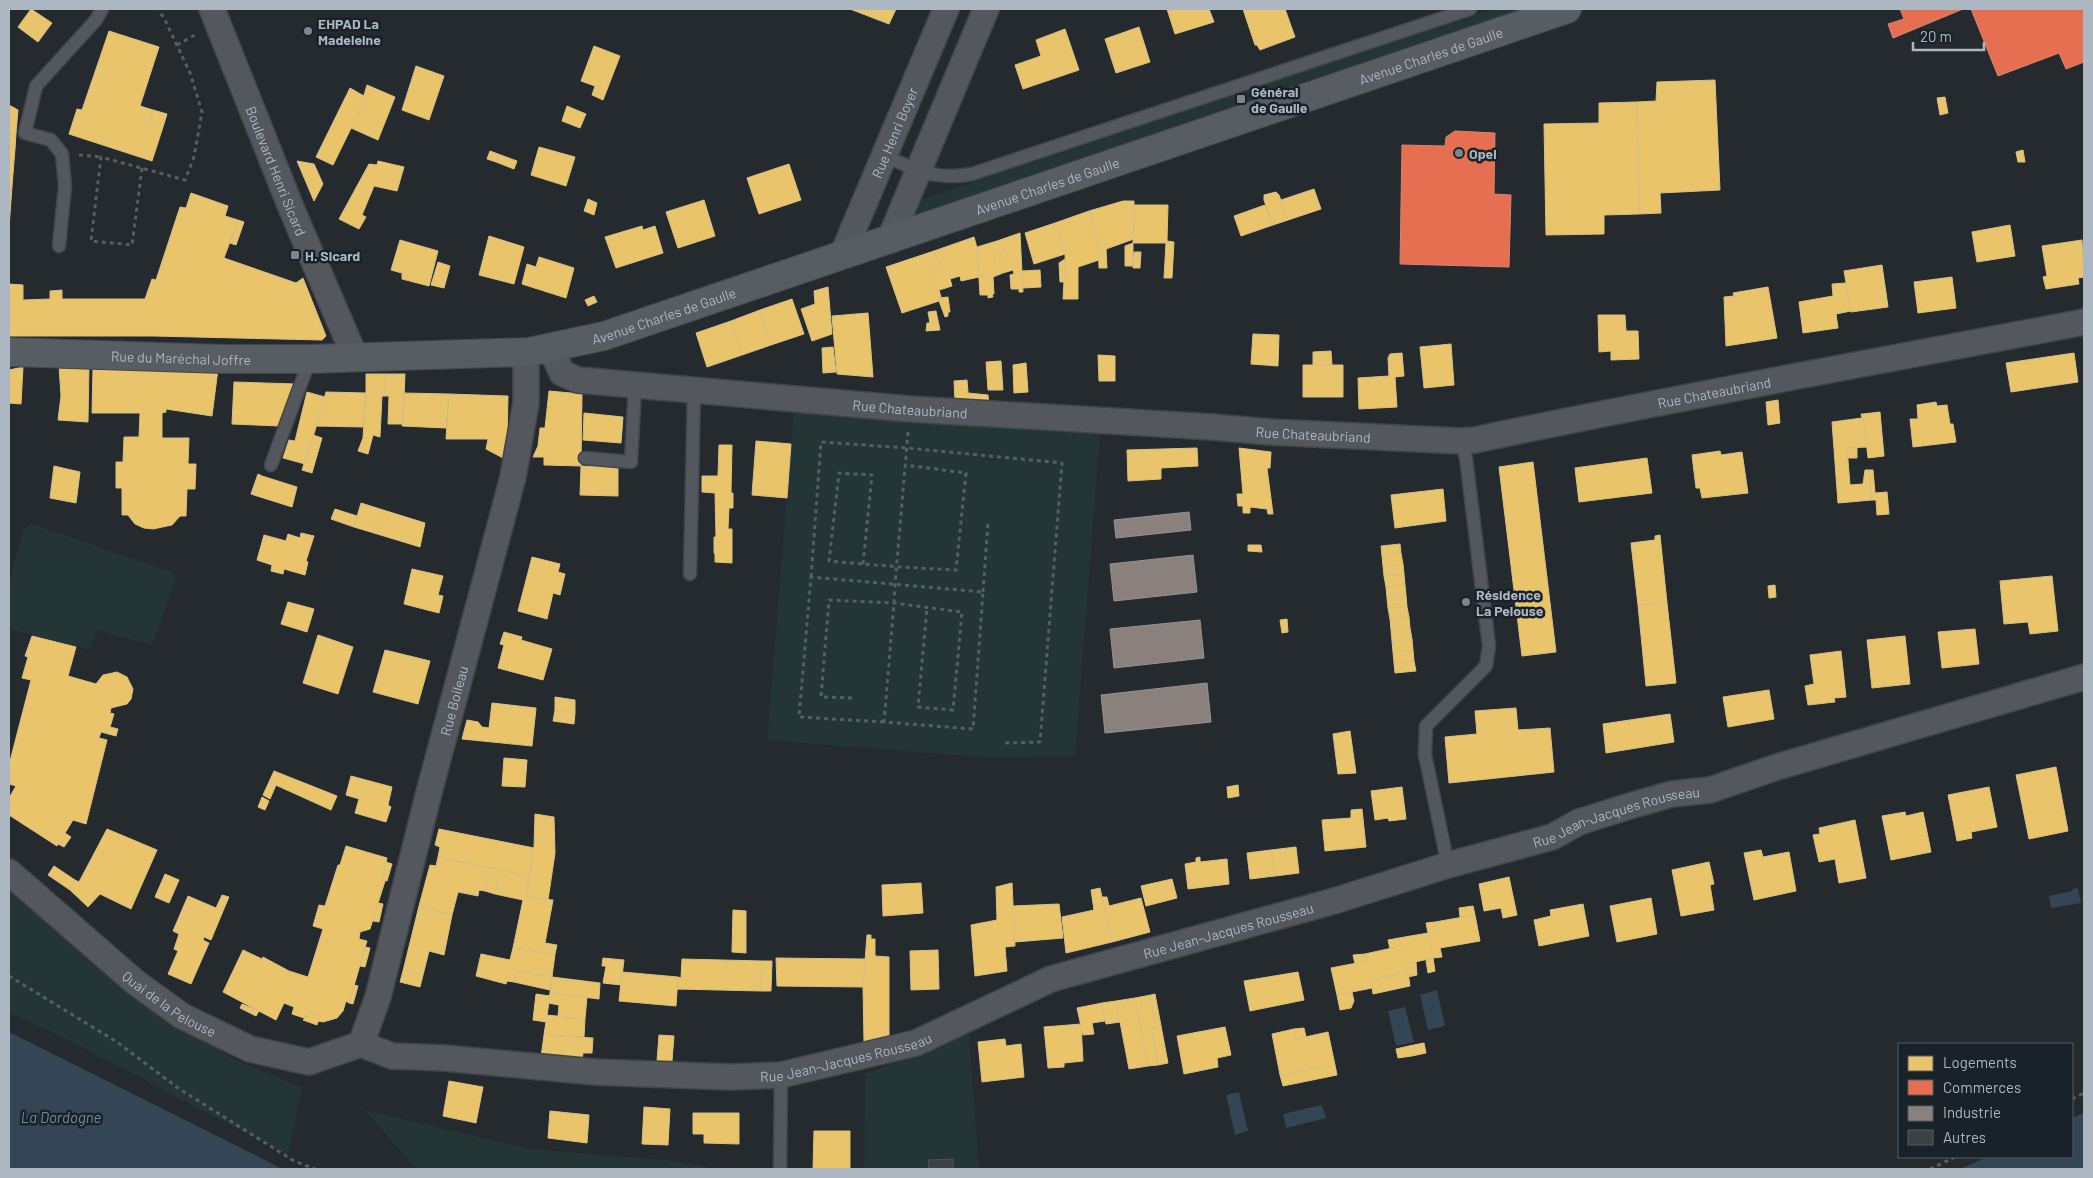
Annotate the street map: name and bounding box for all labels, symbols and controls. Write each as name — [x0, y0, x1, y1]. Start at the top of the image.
place label: EHPAD La Madeleine — [318, 15, 381, 48]
scale bar — [1913, 20, 1984, 52]
street label: Avenue Charles de Gaulle — [1357, 23, 1505, 88]
marker: EHPAD La Madeleine — [302, 25, 314, 37]
text: 20 m — [1920, 27, 1952, 45]
place label: Général de Gaulle — [1251, 83, 1308, 116]
street label: Rue Henri Boyer — [867, 85, 921, 180]
marker: Général de Gaulle — [1235, 93, 1247, 105]
street label: Boulevard Henri Sicard — [243, 103, 310, 238]
place label: Opel — [1469, 145, 1497, 162]
marker: Opel — [1453, 147, 1465, 159]
street label: Avenue Charles de Gaulle — [973, 153, 1121, 218]
place label: H. Sicard — [305, 247, 360, 264]
marker: H. Sicard — [289, 249, 301, 261]
street label: Avenue Charles de Gaulle — [590, 283, 738, 347]
street label: Rue du Maréchal Joffre — [111, 347, 251, 368]
street label: Rue Chateaubriand — [1656, 373, 1772, 411]
street label: Rue Chateaubriand — [852, 396, 968, 421]
street label: Rue Chateaubriand — [1255, 422, 1371, 445]
place label: Résidence La Pelouse — [1476, 586, 1544, 619]
marker: Résidence La Pelouse — [1460, 596, 1472, 608]
street label: Rue Boileau — [436, 664, 471, 737]
street label: Rue Jean-Jacques Rousseau — [1531, 783, 1701, 850]
street label: Rue Jean-Jacques Rousseau — [1141, 899, 1315, 962]
street label: Quai de la Pelouse — [119, 967, 219, 1040]
street label: Rue Jean-Jacques Rousseau — [760, 1028, 934, 1084]
legend — [1898, 1043, 2073, 1158]
text: Logements — [1943, 1053, 2017, 1071]
text: Commerces — [1943, 1078, 2021, 1096]
text: Industrie — [1943, 1103, 2001, 1121]
water label: La Dordogne — [21, 1108, 101, 1126]
text: Autres — [1943, 1128, 1986, 1146]

